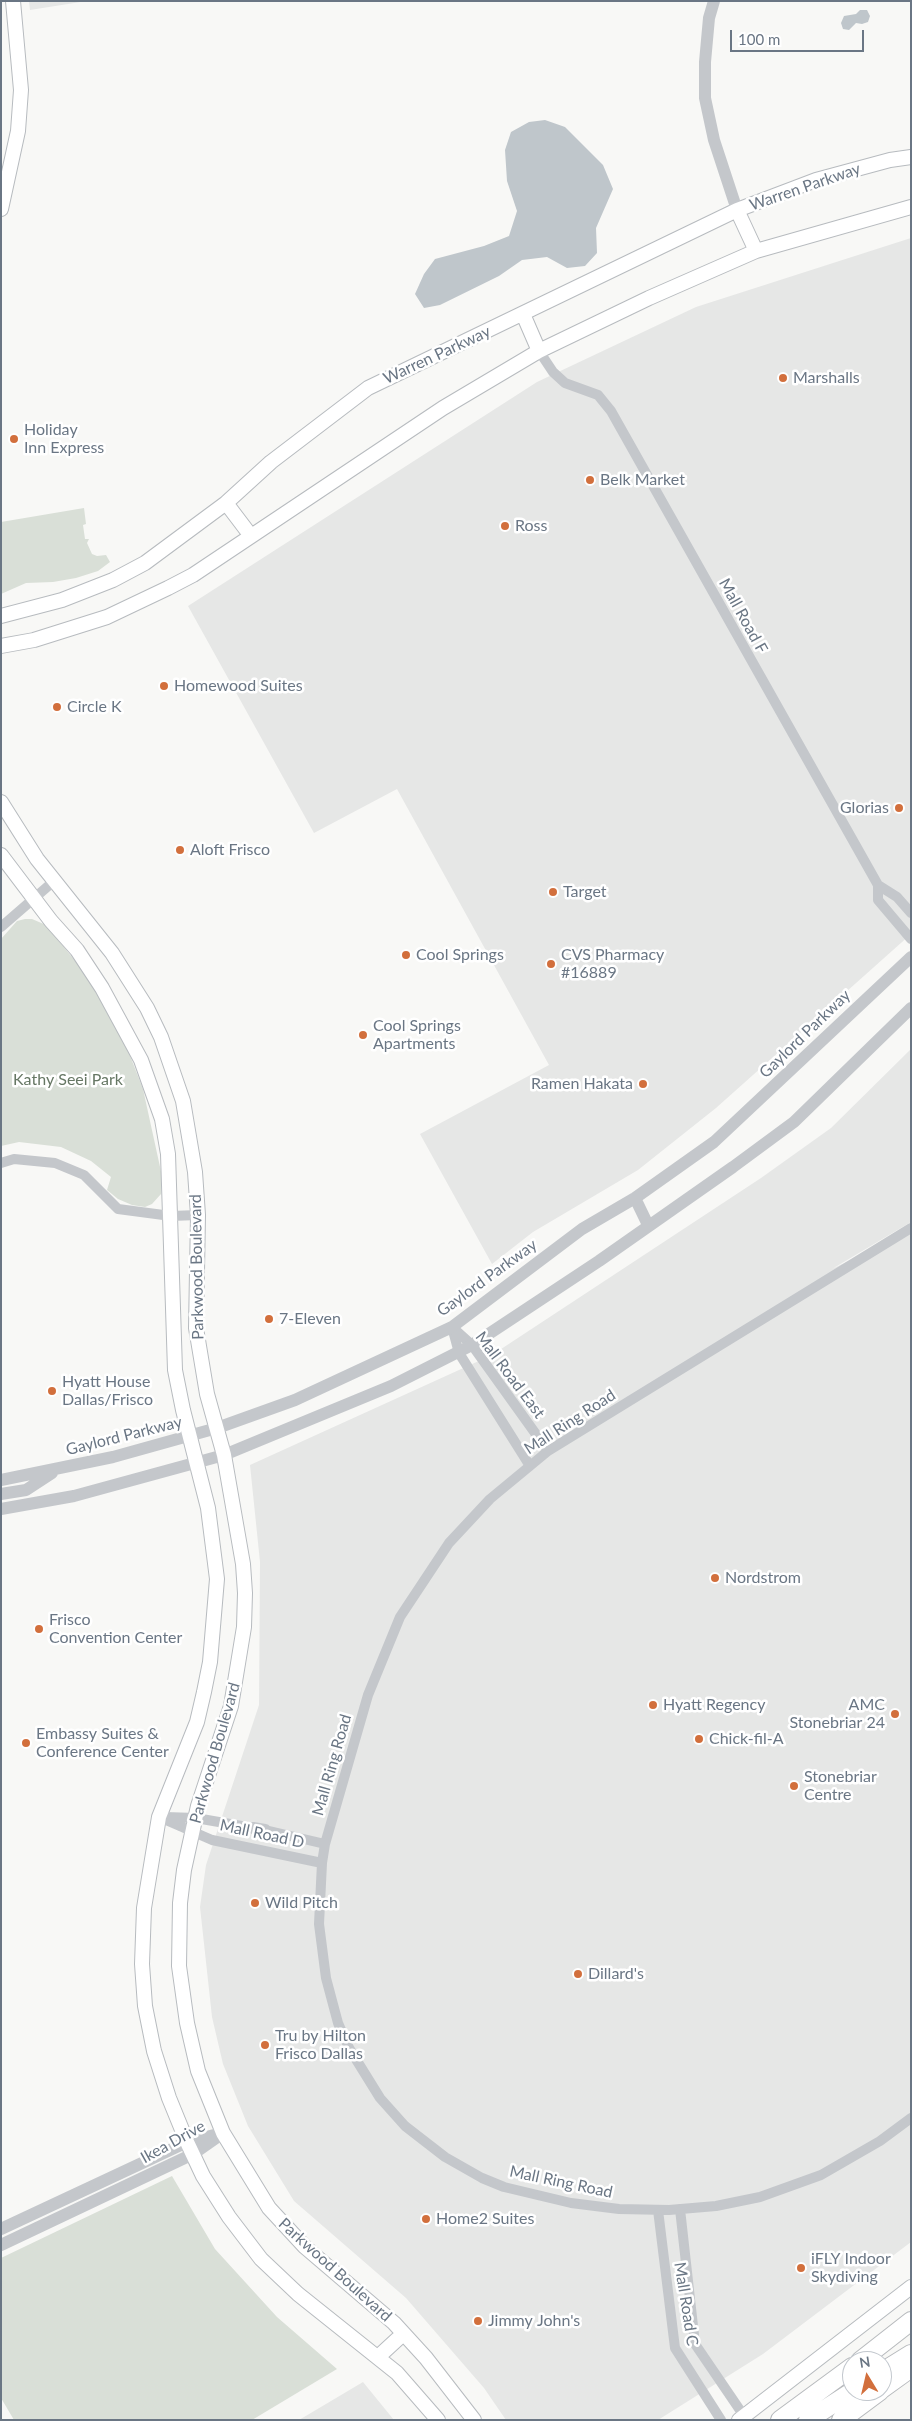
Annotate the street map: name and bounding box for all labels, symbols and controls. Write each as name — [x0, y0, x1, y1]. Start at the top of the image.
scale bar — [732, 20, 866, 52]
text: 100 m — [738, 30, 780, 48]
street label: Warren Parkway — [747, 159, 863, 215]
street label: Warren Parkway — [380, 322, 494, 388]
place label: Marshalls — [793, 368, 860, 388]
marker: Marshalls — [777, 372, 789, 384]
place label: Holiday Inn Express — [24, 420, 104, 458]
marker: Holiday Inn Express — [8, 433, 20, 445]
place label: Belk Market — [600, 470, 685, 490]
marker: Belk Market — [584, 474, 596, 486]
place label: Ross — [515, 516, 547, 536]
marker: Ross — [499, 520, 511, 532]
street label: Mall Road F — [715, 575, 771, 657]
place label: Homewood Suites — [174, 676, 303, 696]
marker: Homewood Suites — [158, 680, 170, 692]
place label: Circle K — [67, 697, 122, 717]
marker: Circle K — [51, 701, 63, 713]
place label: Glorias — [840, 798, 889, 818]
marker: Glorias — [893, 802, 905, 814]
place label: Aloft Frisco — [190, 840, 270, 860]
marker: Aloft Frisco — [174, 844, 186, 856]
place label: Target — [563, 882, 607, 902]
marker: Target — [547, 886, 559, 898]
place label: Cool Springs — [416, 945, 504, 965]
place label: CVS Pharmacy #16889 — [561, 945, 664, 983]
marker: Cool Springs — [400, 949, 412, 961]
marker: CVS Pharmacy #16889 — [545, 958, 557, 970]
street label: Gaylord Parkway — [756, 986, 854, 1082]
place label: Cool Springs Apartments — [373, 1016, 461, 1054]
marker: Cool Springs Apartments — [357, 1029, 369, 1041]
park label: Kathy Seei Park — [13, 1070, 123, 1090]
place label: Ramen Hakata — [531, 1074, 633, 1094]
marker: Ramen Hakata — [637, 1078, 649, 1090]
street label: Parkwood Boulevard — [186, 1194, 208, 1340]
street label: Gaylord Parkway — [433, 1235, 541, 1321]
place label: 7-Eleven — [279, 1309, 341, 1329]
marker: 7-Eleven — [263, 1313, 275, 1325]
street label: Mall Road East — [471, 1328, 549, 1422]
place label: Hyatt House Dallas/Frisco — [62, 1372, 153, 1410]
marker: Hyatt House Dallas/Frisco — [46, 1385, 58, 1397]
street label: Mall Ring Road — [521, 1385, 619, 1459]
street label: Gaylord Parkway — [64, 1412, 184, 1460]
place label: Nordstrom — [725, 1568, 801, 1588]
marker: Nordstrom — [709, 1572, 721, 1584]
place label: Frisco Convention Center — [49, 1610, 182, 1648]
marker: Frisco Convention Center — [33, 1623, 45, 1635]
street label: Parkwood Boulevard — [186, 1680, 244, 1826]
place label: Hyatt Regency — [663, 1695, 765, 1715]
place label: AMC Stonebriar 24 — [789, 1695, 885, 1733]
marker: Hyatt Regency — [647, 1699, 659, 1711]
marker: AMC Stonebriar 24 — [889, 1708, 901, 1720]
street label: Mall Ring Road — [308, 1712, 356, 1818]
place label: Embassy Suites & Conference Center — [36, 1724, 169, 1762]
place label: Chick-fil-A — [709, 1729, 784, 1749]
marker: Chick-fil-A — [693, 1733, 705, 1745]
marker: Embassy Suites & Conference Center — [20, 1737, 32, 1749]
place label: Stonebriar Centre — [804, 1767, 877, 1805]
marker: Stonebriar Centre — [788, 1780, 800, 1792]
street label: Mall Road D — [218, 1816, 306, 1852]
place label: Wild Pitch — [265, 1893, 338, 1913]
marker: Wild Pitch — [249, 1897, 261, 1909]
place label: Dillard's — [588, 1964, 644, 1984]
marker: Dillard's — [572, 1968, 584, 1980]
place label: Tru by Hilton Frisco Dallas — [275, 2026, 366, 2064]
marker: Tru by Hilton Frisco Dallas — [259, 2039, 271, 2051]
street label: Ikea Drive — [137, 2116, 209, 2168]
street label: Mall Ring Road — [508, 2162, 614, 2202]
place label: Home2 Suites — [436, 2209, 534, 2229]
marker: Home2 Suites — [420, 2213, 432, 2225]
street label: Parkwood Boulevard — [274, 2214, 396, 2326]
place label: iFLY Indoor Skydiving — [811, 2249, 891, 2287]
street label: Mall Road C — [670, 2261, 702, 2347]
marker: iFLY Indoor Skydiving — [795, 2262, 807, 2274]
place label: Jimmy John's — [488, 2311, 580, 2331]
marker: Jimmy John's — [472, 2315, 484, 2327]
north arrow — [842, 2351, 892, 2401]
text: N — [858, 2352, 871, 2371]

